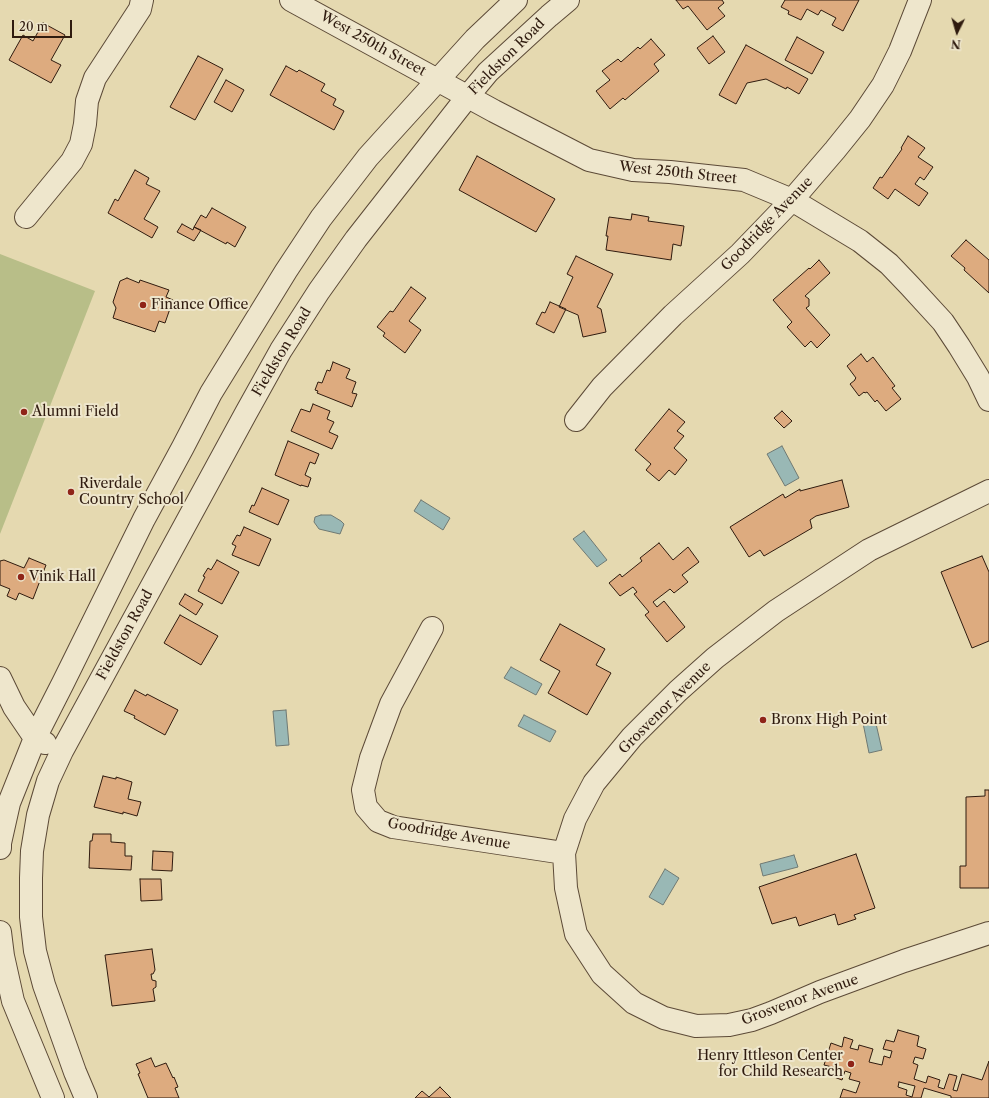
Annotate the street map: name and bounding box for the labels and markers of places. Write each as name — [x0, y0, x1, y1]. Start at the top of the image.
place label: Finance Office — [151, 297, 248, 313]
marker: Finance Office — [138, 300, 148, 310]
place label: Alumni Field — [32, 404, 119, 420]
marker: Alumni Field — [19, 407, 29, 417]
place label: Riverdale Country School — [79, 476, 184, 508]
marker: Riverdale Country School — [66, 487, 76, 497]
place label: Vinik Hall — [29, 569, 96, 585]
marker: Vinik Hall — [16, 572, 26, 582]
place label: Bronx High Point — [771, 712, 887, 728]
marker: Bronx High Point — [758, 715, 768, 725]
place label: Henry Ittleson Center for Child Research — [697, 1048, 843, 1080]
marker: Henry Ittleson Center for Child Research — [846, 1059, 856, 1069]

